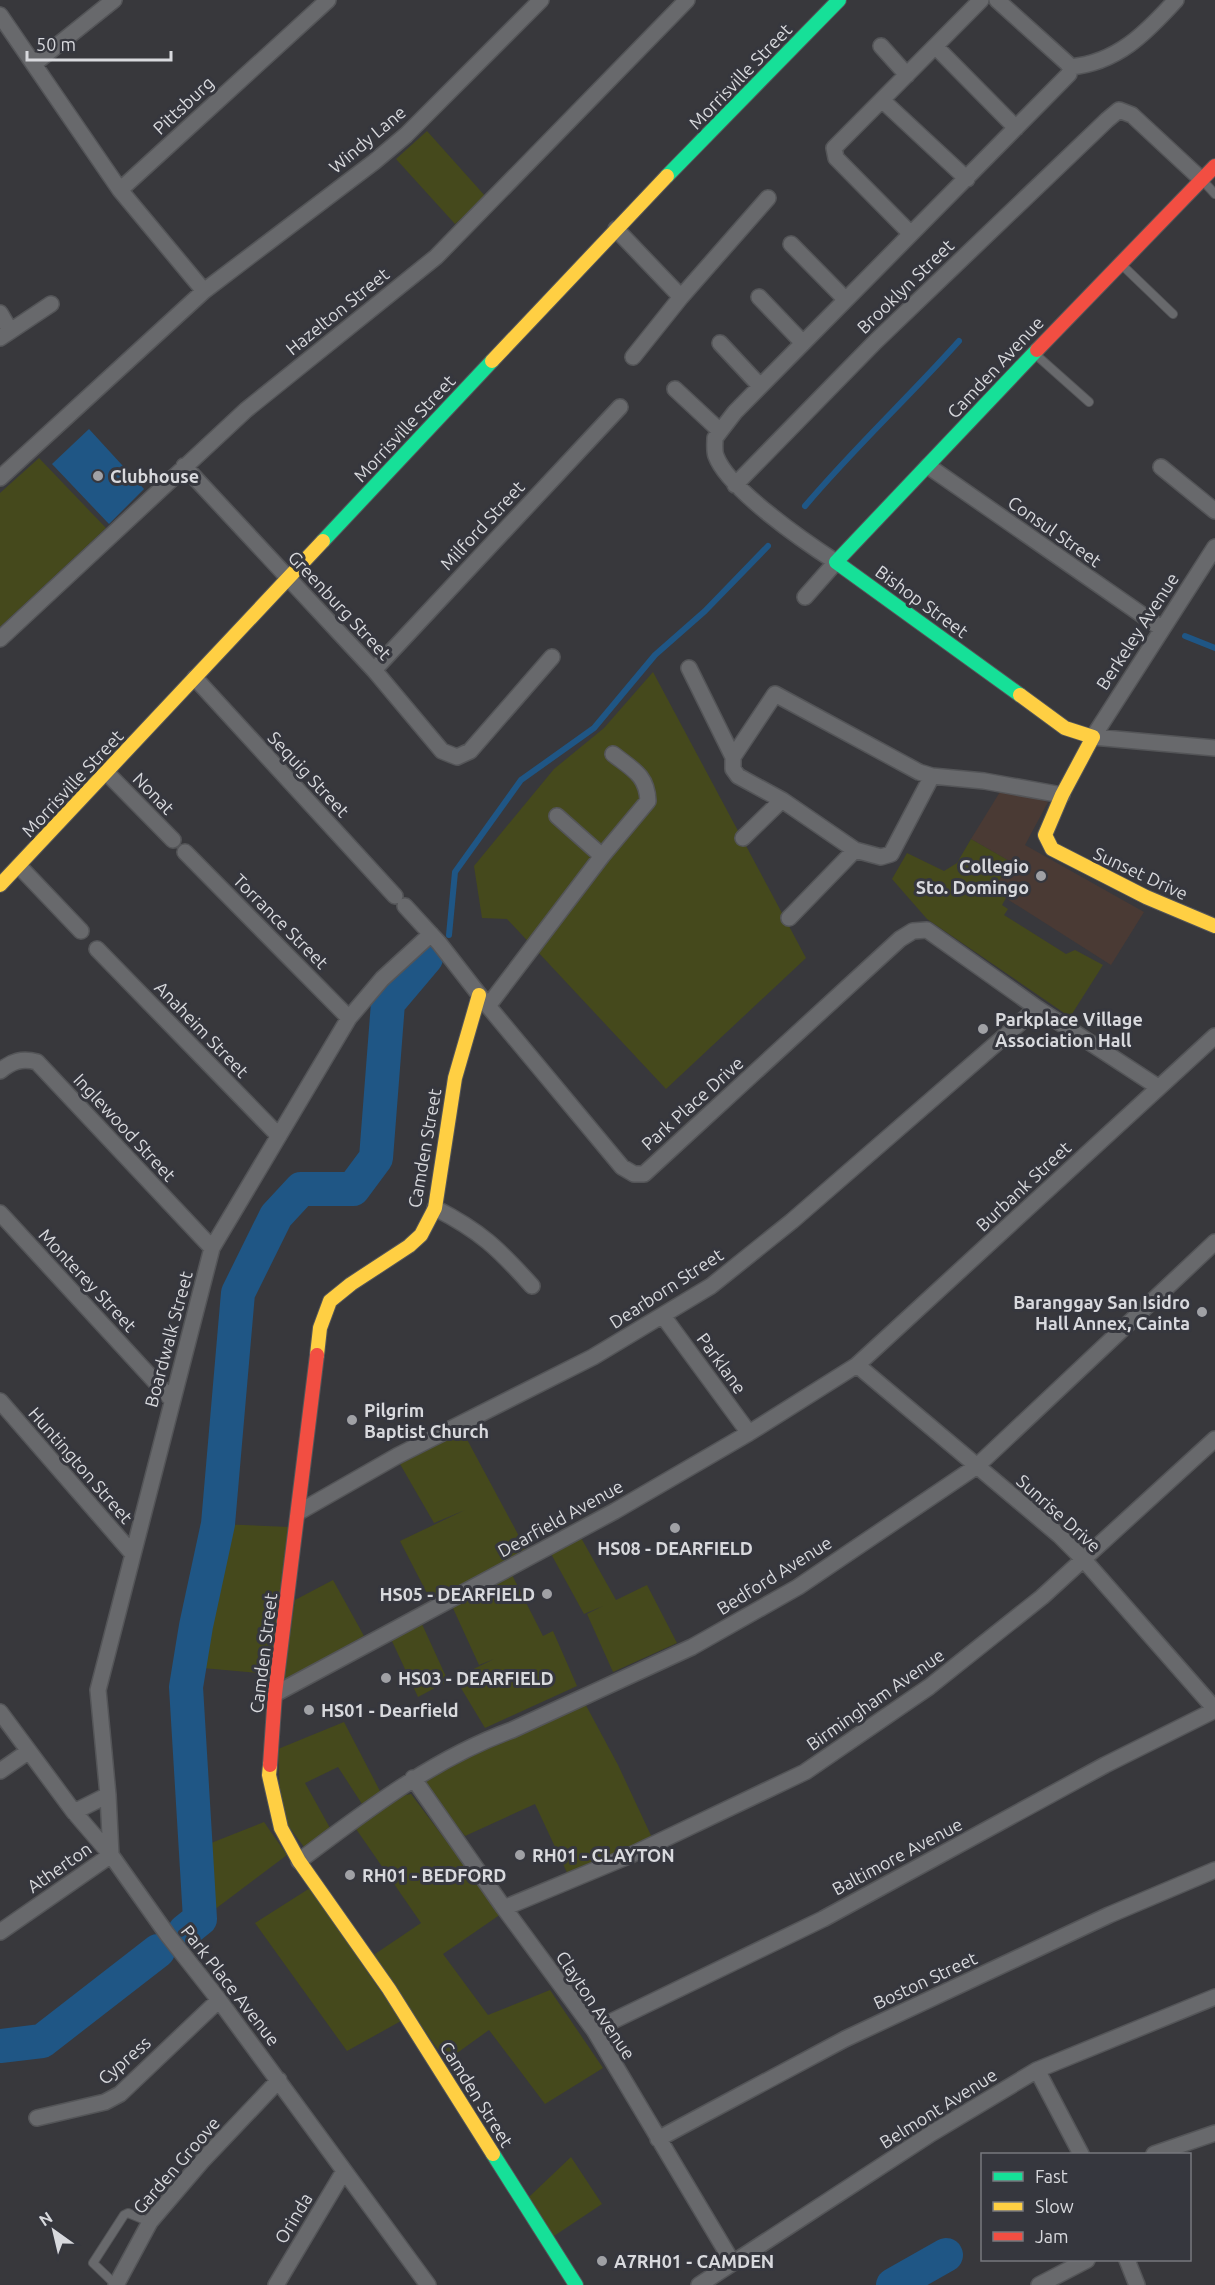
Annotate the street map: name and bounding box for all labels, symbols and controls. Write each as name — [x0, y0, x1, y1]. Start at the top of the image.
street label: Morrisville Street — [685, 19, 795, 133]
scale bar — [27, 24, 171, 62]
text: 50 m — [36, 34, 76, 54]
street label: Pittsburg — [149, 72, 217, 138]
street label: Windy Lane — [325, 101, 409, 177]
street label: Brooklyn Street — [853, 235, 957, 337]
street label: Hazelton Street — [281, 263, 393, 359]
street label: Camden Avenue — [943, 312, 1047, 422]
street label: Morrisville Street — [349, 370, 459, 486]
place label: Clubhouse — [110, 466, 199, 486]
marker: Clubhouse — [91, 469, 105, 483]
street label: Milford Street — [436, 477, 528, 573]
street label: Consul Street — [1005, 492, 1105, 570]
street label: Greenburg Street — [285, 547, 395, 663]
street label: Bishop Street — [872, 561, 972, 641]
street label: Berkeley Avenue — [1092, 569, 1182, 693]
street label: Morrisville Street — [17, 725, 127, 841]
street label: Sequig Street — [264, 727, 354, 821]
street label: Nonat — [129, 768, 179, 818]
street label: Sunset Drive — [1091, 842, 1191, 904]
place label: Collegio Sto. Domingo — [916, 856, 1029, 897]
marker: Collegio Sto. Domingo — [1034, 869, 1048, 883]
street label: Torrance Street — [230, 870, 332, 972]
street label: Anaheim Street — [151, 977, 253, 1081]
place label: Parkplace Village Association Hall — [995, 1009, 1143, 1050]
marker: Parkplace Village Association Hall — [976, 1022, 990, 1036]
street label: Park Place Drive — [637, 1052, 747, 1154]
street label: Inglewood Street — [70, 1069, 180, 1185]
street label: Camden Street — [404, 1087, 444, 1209]
street label: Burbank Street — [972, 1137, 1074, 1235]
street label: Monterey Street — [35, 1224, 141, 1336]
street label: Dearborn Street — [606, 1244, 726, 1332]
street label: Boardwalk Street — [140, 1269, 196, 1409]
place label: Baranggay San Isidro Hall Annex, Cainta — [1013, 1292, 1190, 1333]
marker: Baranggay San Isidro Hall Annex, Cainta — [1195, 1305, 1209, 1319]
street label: Parklane — [693, 1329, 751, 1397]
place label: Pilgrim Baptist Church — [364, 1400, 489, 1441]
street label: Huntington Street — [25, 1403, 137, 1527]
marker: Pilgrim Baptist Church — [345, 1413, 359, 1427]
street label: Sunrise Drive — [1013, 1470, 1105, 1556]
street label: Dearfield Avenue — [494, 1475, 626, 1561]
marker: HS08 - DEARFIELD — [668, 1521, 682, 1535]
street label: Bedford Avenue — [713, 1532, 835, 1618]
place label: HS08 - DEARFIELD — [597, 1538, 753, 1558]
place label: HS05 - DEARFIELD — [379, 1584, 535, 1604]
marker: HS05 - DEARFIELD — [540, 1587, 554, 1601]
street label: Camden Street — [246, 1592, 280, 1714]
street label: Birmingham Avenue — [803, 1644, 947, 1754]
place label: HS03 - DEARFIELD — [398, 1668, 554, 1688]
marker: HS03 - DEARFIELD — [379, 1671, 393, 1685]
place label: HS01 - Dearfield — [321, 1700, 459, 1720]
marker: HS01 - Dearfield — [302, 1703, 316, 1717]
street label: Baltimore Avenue — [829, 1813, 965, 1899]
street label: Atherton — [23, 1838, 95, 1896]
place label: RH01 - CLAYTON — [532, 1845, 675, 1865]
marker: RH01 - CLAYTON — [513, 1848, 527, 1862]
place label: RH01 - BEDFORD — [362, 1865, 506, 1885]
marker: RH01 - BEDFORD — [343, 1868, 357, 1882]
street label: Park Place Avenue — [178, 1921, 284, 2049]
street label: Clayton Avenue — [552, 1947, 640, 2063]
street label: Boston Street — [870, 1947, 980, 2013]
street label: Cypress — [94, 2032, 154, 2088]
street label: Camden Street — [436, 2037, 518, 2151]
street label: Belmont Avenue — [876, 2064, 1000, 2152]
street label: Garden Groove — [129, 2113, 223, 2217]
legend — [981, 2153, 1191, 2261]
text: Fast — [1035, 2166, 1068, 2186]
street label: Orinda — [270, 2189, 316, 2247]
text: Slow — [1035, 2196, 1074, 2216]
north arrow — [24, 2201, 84, 2261]
text: N — [36, 2208, 56, 2229]
text: Jam — [1035, 2226, 1069, 2246]
place label: A7RH01 - CAMDEN — [614, 2251, 774, 2271]
marker: A7RH01 - CAMDEN — [595, 2254, 609, 2268]

